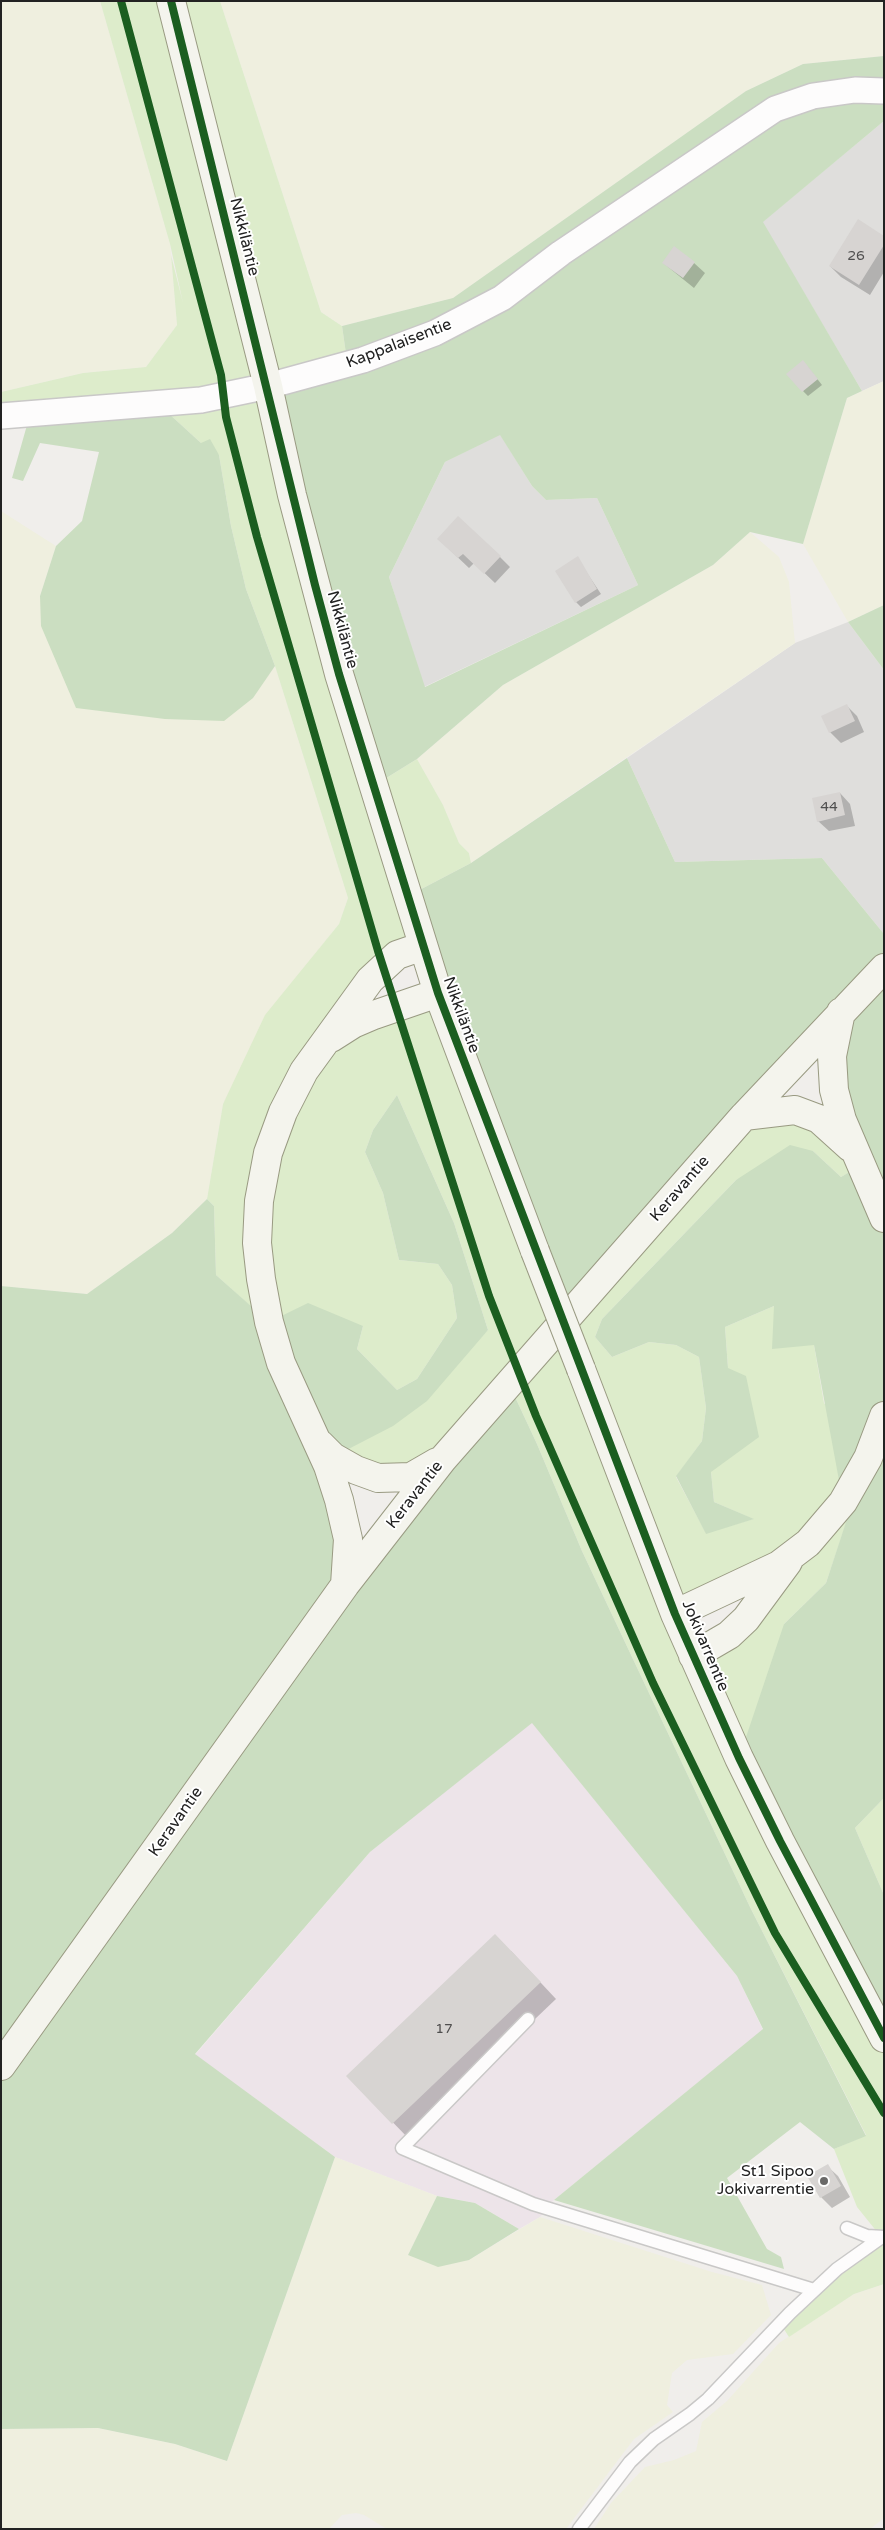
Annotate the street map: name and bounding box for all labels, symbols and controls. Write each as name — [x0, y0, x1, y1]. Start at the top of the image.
street label: Nikkiläntie — [225, 196, 263, 278]
house number: 26 — [847, 248, 865, 264]
street label: Kappalaisentie — [344, 315, 454, 373]
street label: Nikkiläntie — [322, 589, 362, 671]
house number: 44 — [820, 799, 838, 815]
street label: Nikkiläntie — [438, 974, 484, 1056]
street label: Keravantie — [646, 1152, 714, 1226]
street label: Keravantie — [383, 1457, 447, 1533]
street label: Jokivarrentie — [677, 1598, 733, 1694]
street label: Keravantie — [145, 1783, 207, 1861]
house number: 17 — [435, 2021, 453, 2037]
place label: St1 Sipoo Jokivarrentie — [717, 2162, 814, 2200]
marker: St1 Sipoo Jokivarrentie — [818, 2175, 830, 2187]

